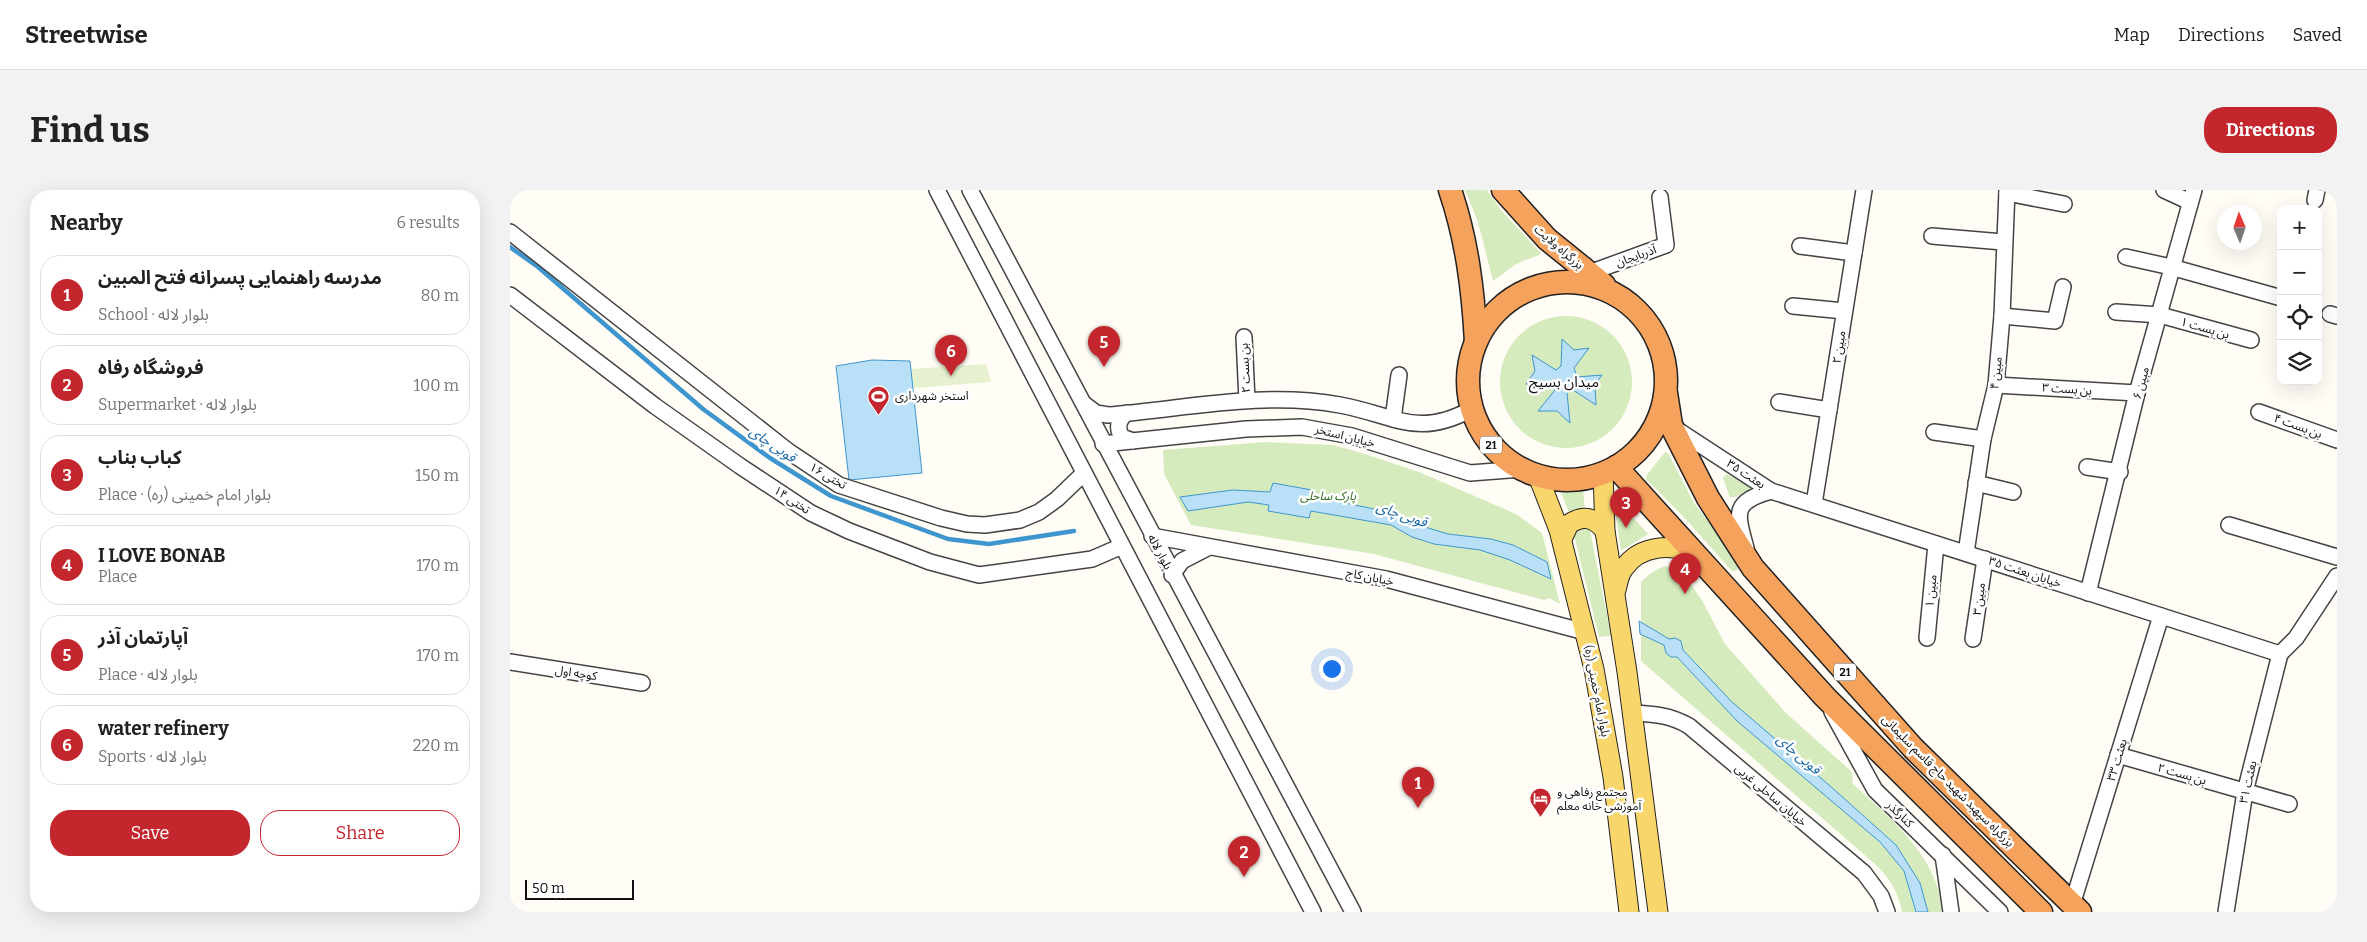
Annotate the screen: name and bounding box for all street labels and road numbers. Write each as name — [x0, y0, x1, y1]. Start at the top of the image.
street label: بزرگراه ولایت — [1532, 222, 1586, 272]
street label: آذربایجان — [1614, 242, 1659, 270]
street label: بن بست ۱ — [2179, 314, 2231, 342]
street label: مبین ۲ — [1830, 330, 1849, 364]
street label: بن بست ۲ — [1237, 343, 1253, 393]
street label: مبین ۴ — [1987, 356, 2005, 390]
street label: مبین ۶ — [2130, 365, 2152, 401]
street label: بن بست ۳ — [2041, 380, 2093, 398]
street label: بن بست ۴ — [2272, 411, 2324, 441]
street label: خیابان استخر — [1312, 422, 1377, 450]
road number: 21 — [1480, 436, 1502, 454]
street label: بعثت ۳۵ — [1724, 456, 1768, 492]
street label: تختی ۱۶ — [807, 460, 850, 492]
street label: تختی ۱۴ — [771, 483, 813, 517]
street label: بلوار لاله — [1145, 532, 1175, 572]
street label: خیابان بعثت ۳۵ — [1987, 554, 2063, 590]
street label: خیابان کاج — [1344, 566, 1395, 590]
street label: مبین ۱ — [1922, 574, 1940, 608]
street label: مبین ۳ — [1970, 582, 1988, 616]
street label: بلوار امام خمینی (ره) — [1579, 644, 1614, 738]
street label: کوچه اول — [554, 663, 599, 684]
road number: 21 — [1834, 664, 1856, 681]
street label: بزرگراه سپهبد شهید حاج قاسم سلیمانی — [1878, 712, 2017, 851]
street label: بعثت ۳۳ — [2104, 737, 2130, 783]
street label: بعثت ۳۱ — [2236, 759, 2260, 805]
street label: بن بست ۲ — [2156, 760, 2208, 788]
street label: خیابان ساحلی غربی — [1732, 761, 1810, 829]
street label: کنارگذر — [1883, 797, 1917, 831]

